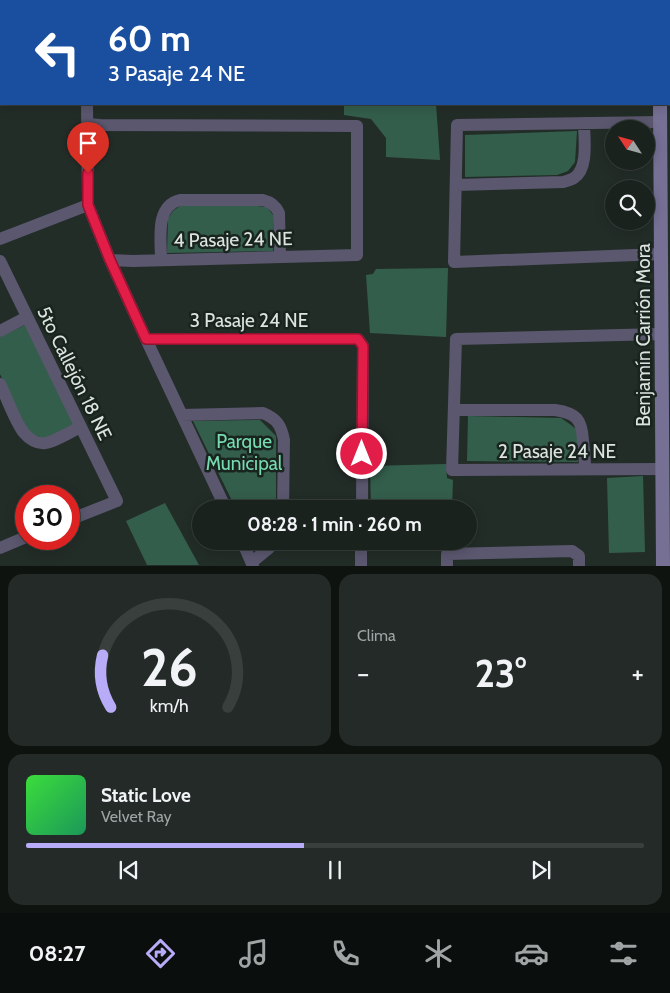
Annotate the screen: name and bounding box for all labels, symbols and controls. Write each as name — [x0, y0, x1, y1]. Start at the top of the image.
text: 60 m — [108, 17, 191, 60]
icon: left — [25, 20, 90, 85]
text: 3 Pasaje 24 NE — [108, 60, 245, 87]
north arrow — [605, 120, 655, 170]
map controls — [605, 120, 655, 230]
pin — [67, 122, 109, 173]
icon: arrive — [74, 129, 102, 157]
button: search — [605, 180, 655, 230]
street label: 4 Pasaje 24 NE — [173, 227, 293, 252]
street label: Benjamín Carrión Mora — [632, 243, 655, 427]
street label: 5to Callejón 18 NE — [32, 303, 117, 444]
street label: 3 Pasaje 24 NE — [190, 309, 308, 332]
position arrow — [335, 427, 387, 479]
park label: Parque Municipal — [206, 430, 283, 475]
street label: 2 Pasaje 24 NE — [498, 440, 616, 463]
speed limit sign: 30 — [15, 485, 80, 550]
text: 08:28 · 1 min · 260 m — [247, 513, 422, 536]
text: Clima — [357, 626, 396, 645]
text: 26 — [141, 636, 198, 699]
text: 23° — [475, 650, 526, 697]
text: − — [357, 656, 369, 690]
text: + — [632, 656, 644, 690]
text: km/h — [150, 695, 189, 716]
text: Static Love — [101, 784, 191, 807]
text: Velvet Ray — [101, 807, 172, 826]
icon: previous — [115, 856, 143, 884]
icon: pause — [321, 856, 349, 884]
icon: next — [527, 856, 555, 884]
icon: directions — [143, 936, 178, 971]
icon: music — [236, 936, 271, 971]
icon: phone — [328, 936, 363, 971]
icon: climate — [421, 936, 456, 971]
icon: car — [514, 936, 549, 971]
icon: filters — [606, 936, 641, 971]
text: 08:27 — [29, 940, 85, 967]

